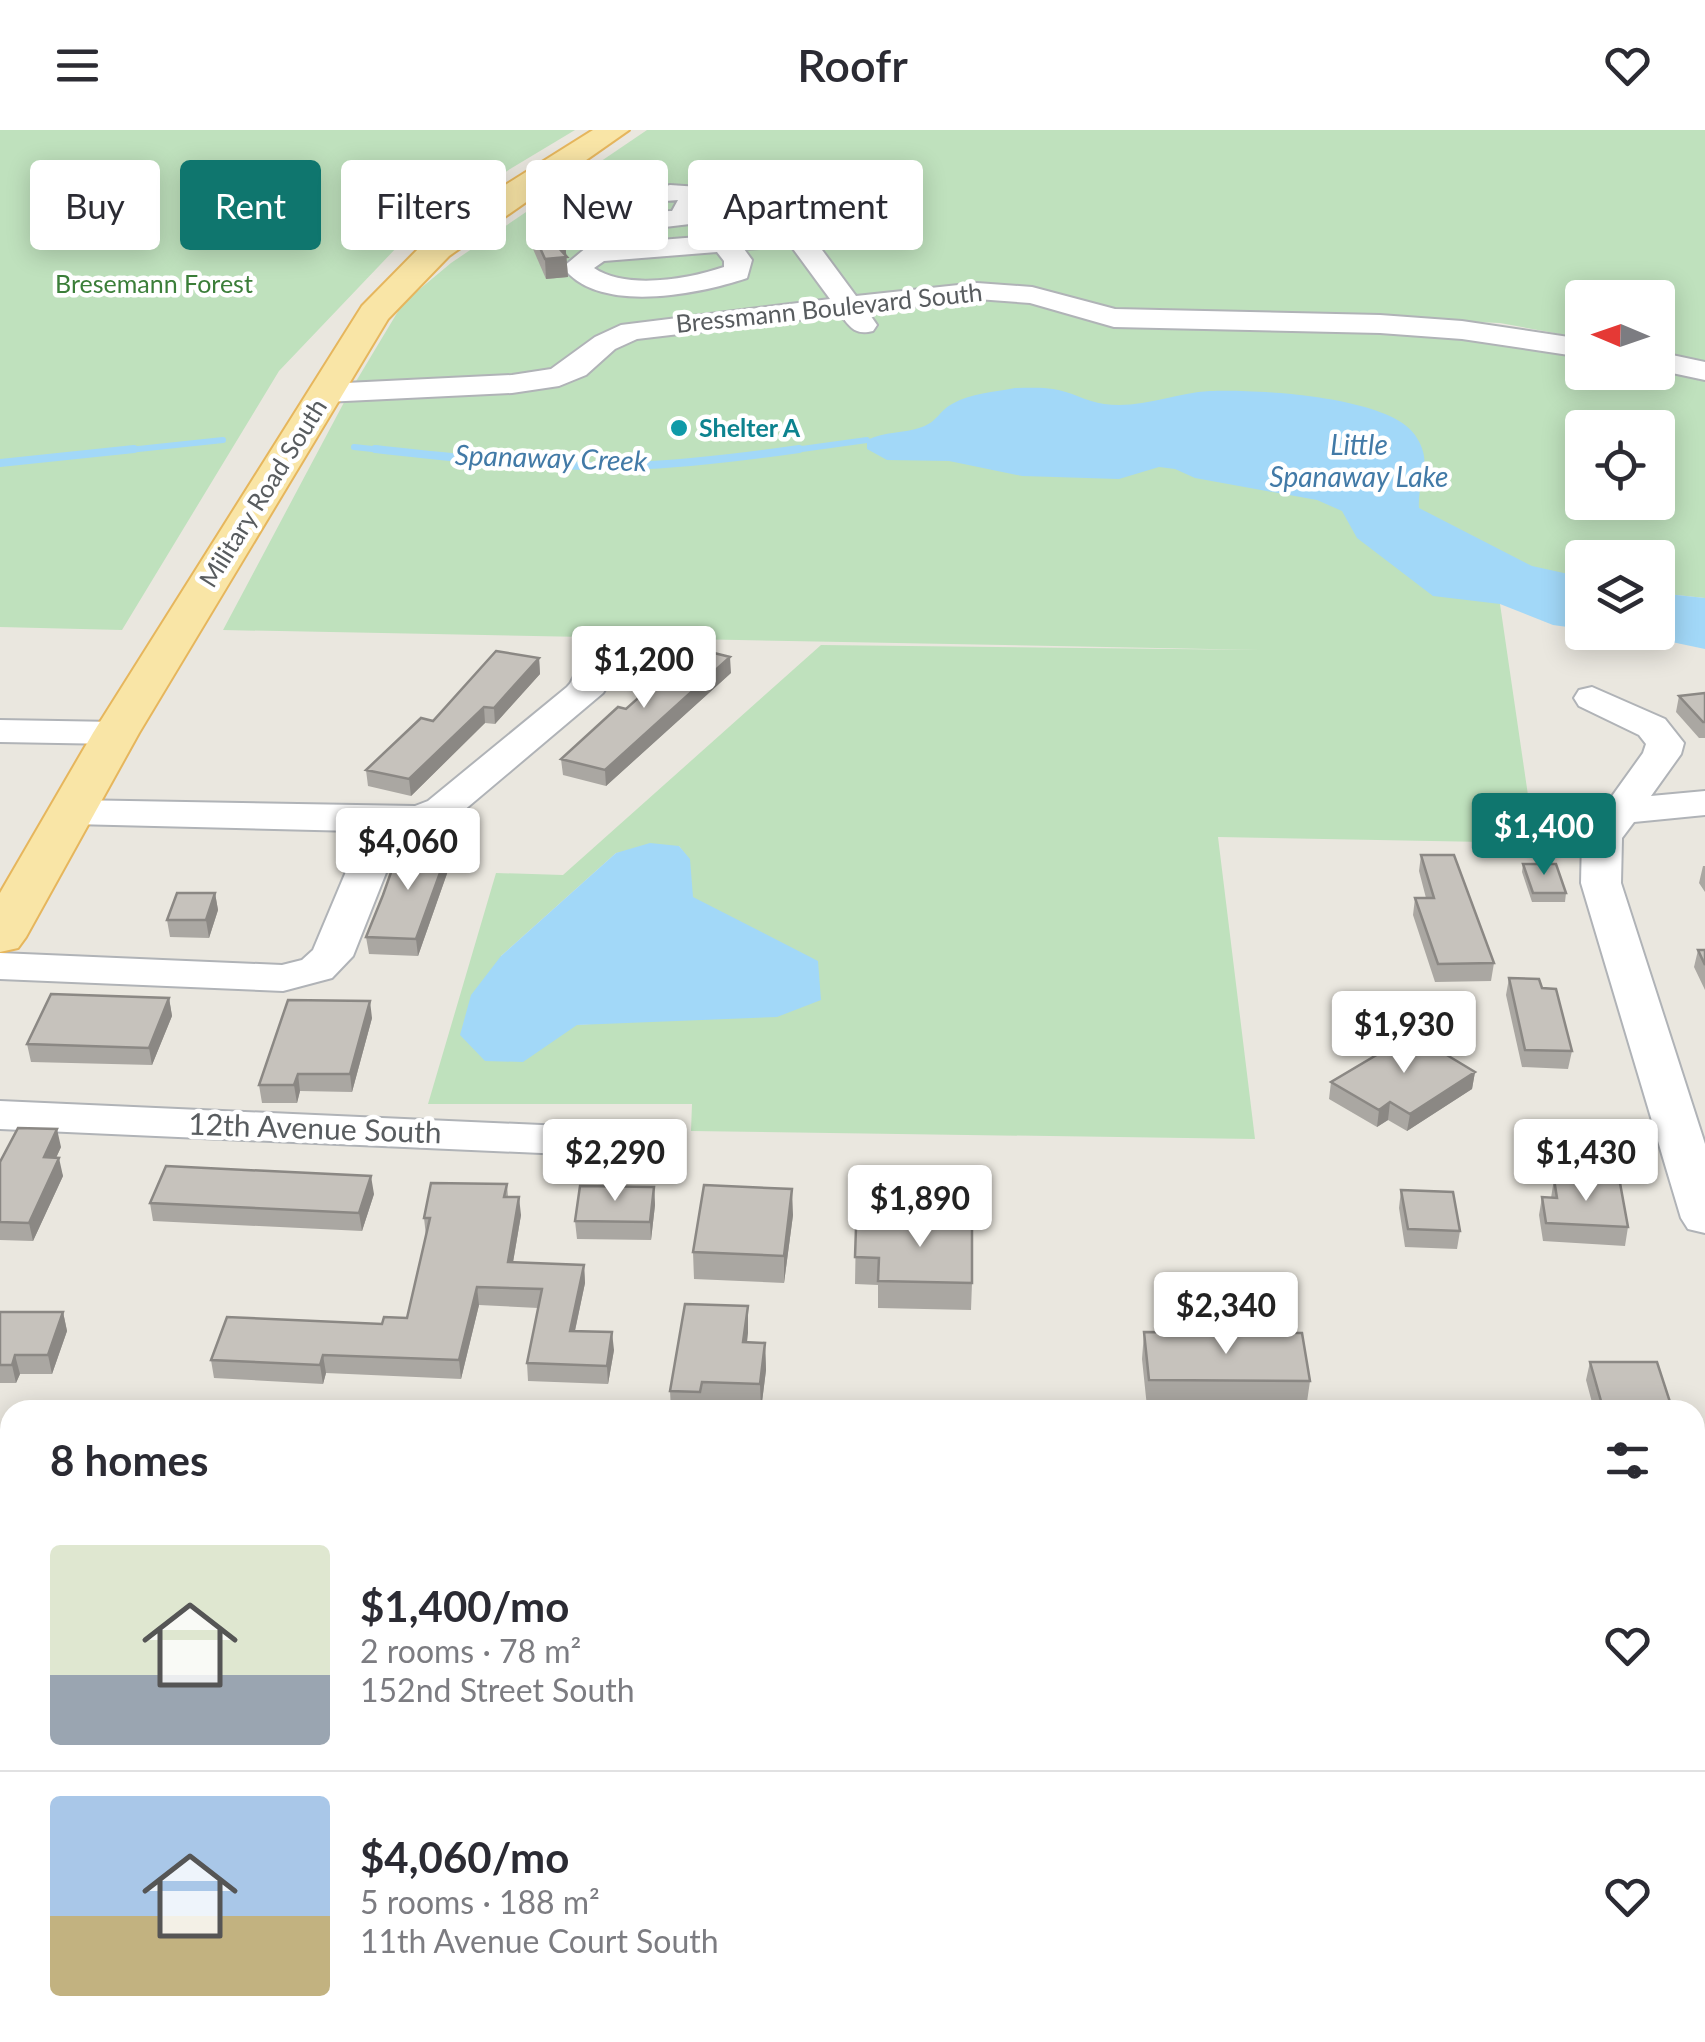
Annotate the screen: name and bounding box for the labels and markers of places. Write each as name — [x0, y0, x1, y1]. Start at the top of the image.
place label: Shelter A — [699, 412, 801, 442]
marker: Shelter A — [668, 417, 690, 439]
pin: $1,200 — [563, 626, 725, 711]
pin: $1,400 — [1463, 793, 1625, 878]
pin: $4,060 — [327, 808, 489, 893]
pin: $1,930 — [1323, 991, 1485, 1076]
pin: $2,290 — [534, 1119, 696, 1204]
pin: $1,430 — [1505, 1119, 1667, 1204]
pin: $1,890 — [839, 1165, 1001, 1250]
pin: $2,340 — [1145, 1272, 1307, 1357]

